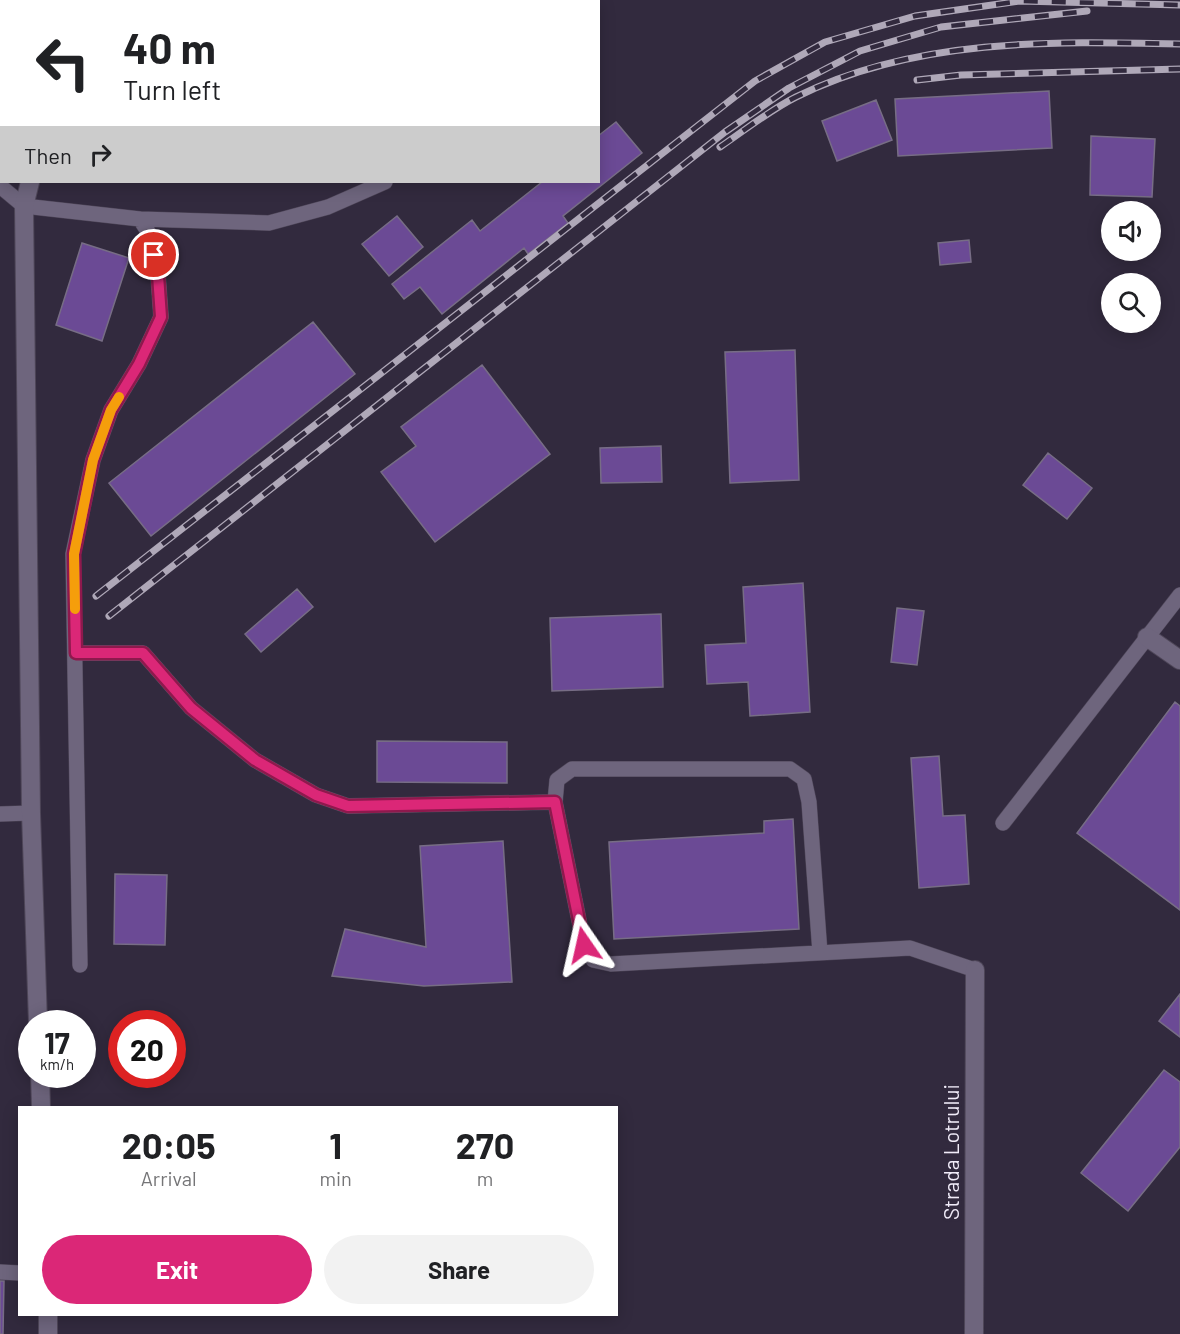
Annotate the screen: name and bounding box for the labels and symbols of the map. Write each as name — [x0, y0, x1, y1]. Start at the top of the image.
pin — [128, 229, 179, 280]
position arrow — [552, 913, 616, 977]
speed limit sign: 20 — [108, 1010, 186, 1088]
street label: Strada Lotrului — [938, 1084, 963, 1220]

